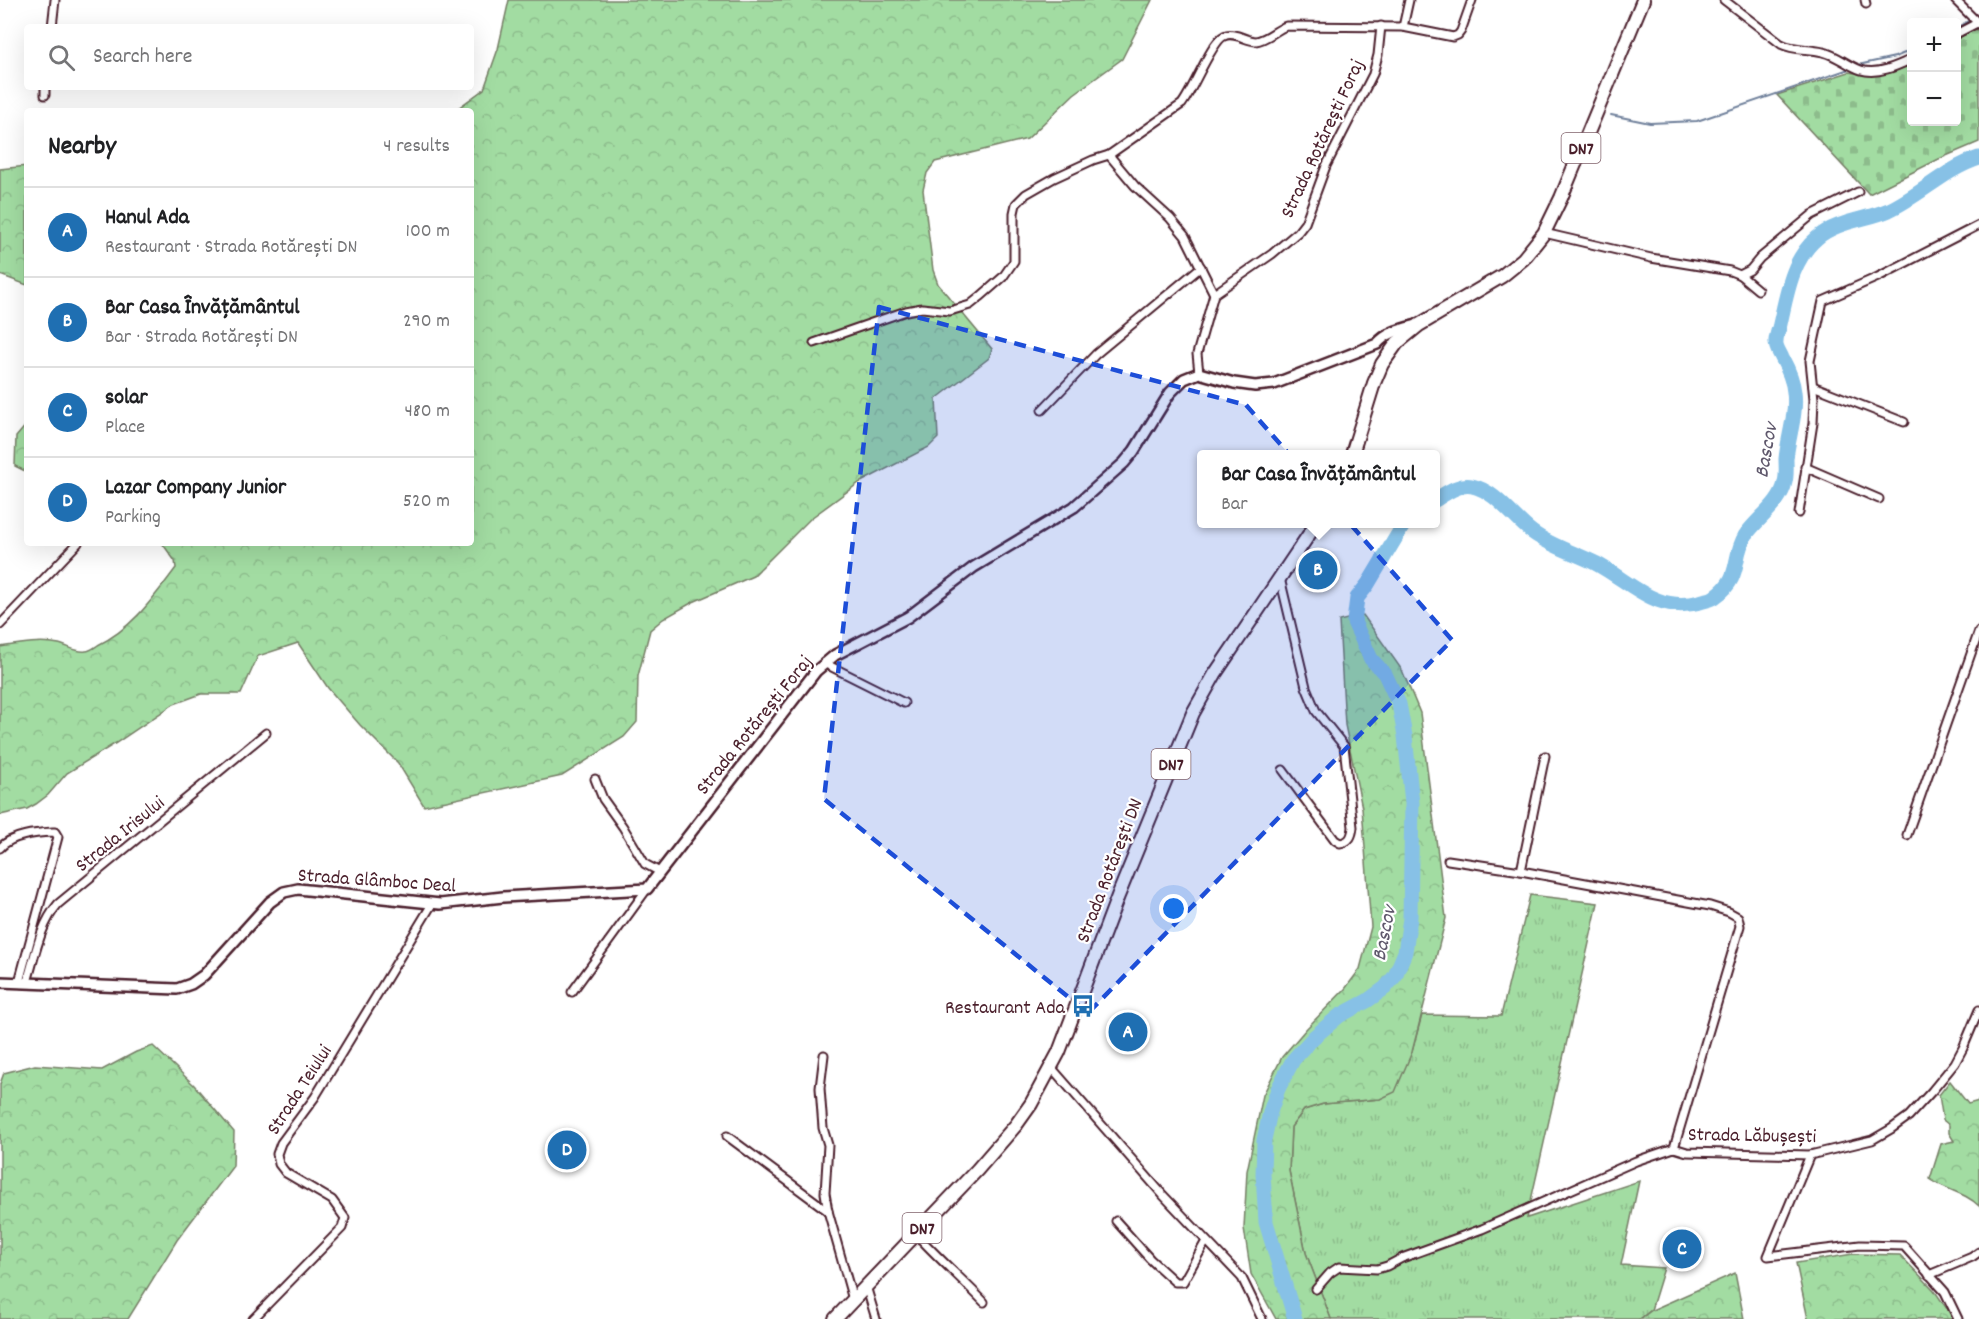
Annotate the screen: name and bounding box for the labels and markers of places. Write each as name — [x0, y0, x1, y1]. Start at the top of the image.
pin: B — [1298, 548, 1338, 592]
bus stop icon: Restaurant Ada — [1070, 993, 1096, 1019]
place label: Restaurant Ada — [945, 995, 1066, 1023]
pin: A — [1108, 1010, 1148, 1054]
pin: D — [548, 1128, 586, 1172]
pin: C — [1662, 1226, 1702, 1272]

